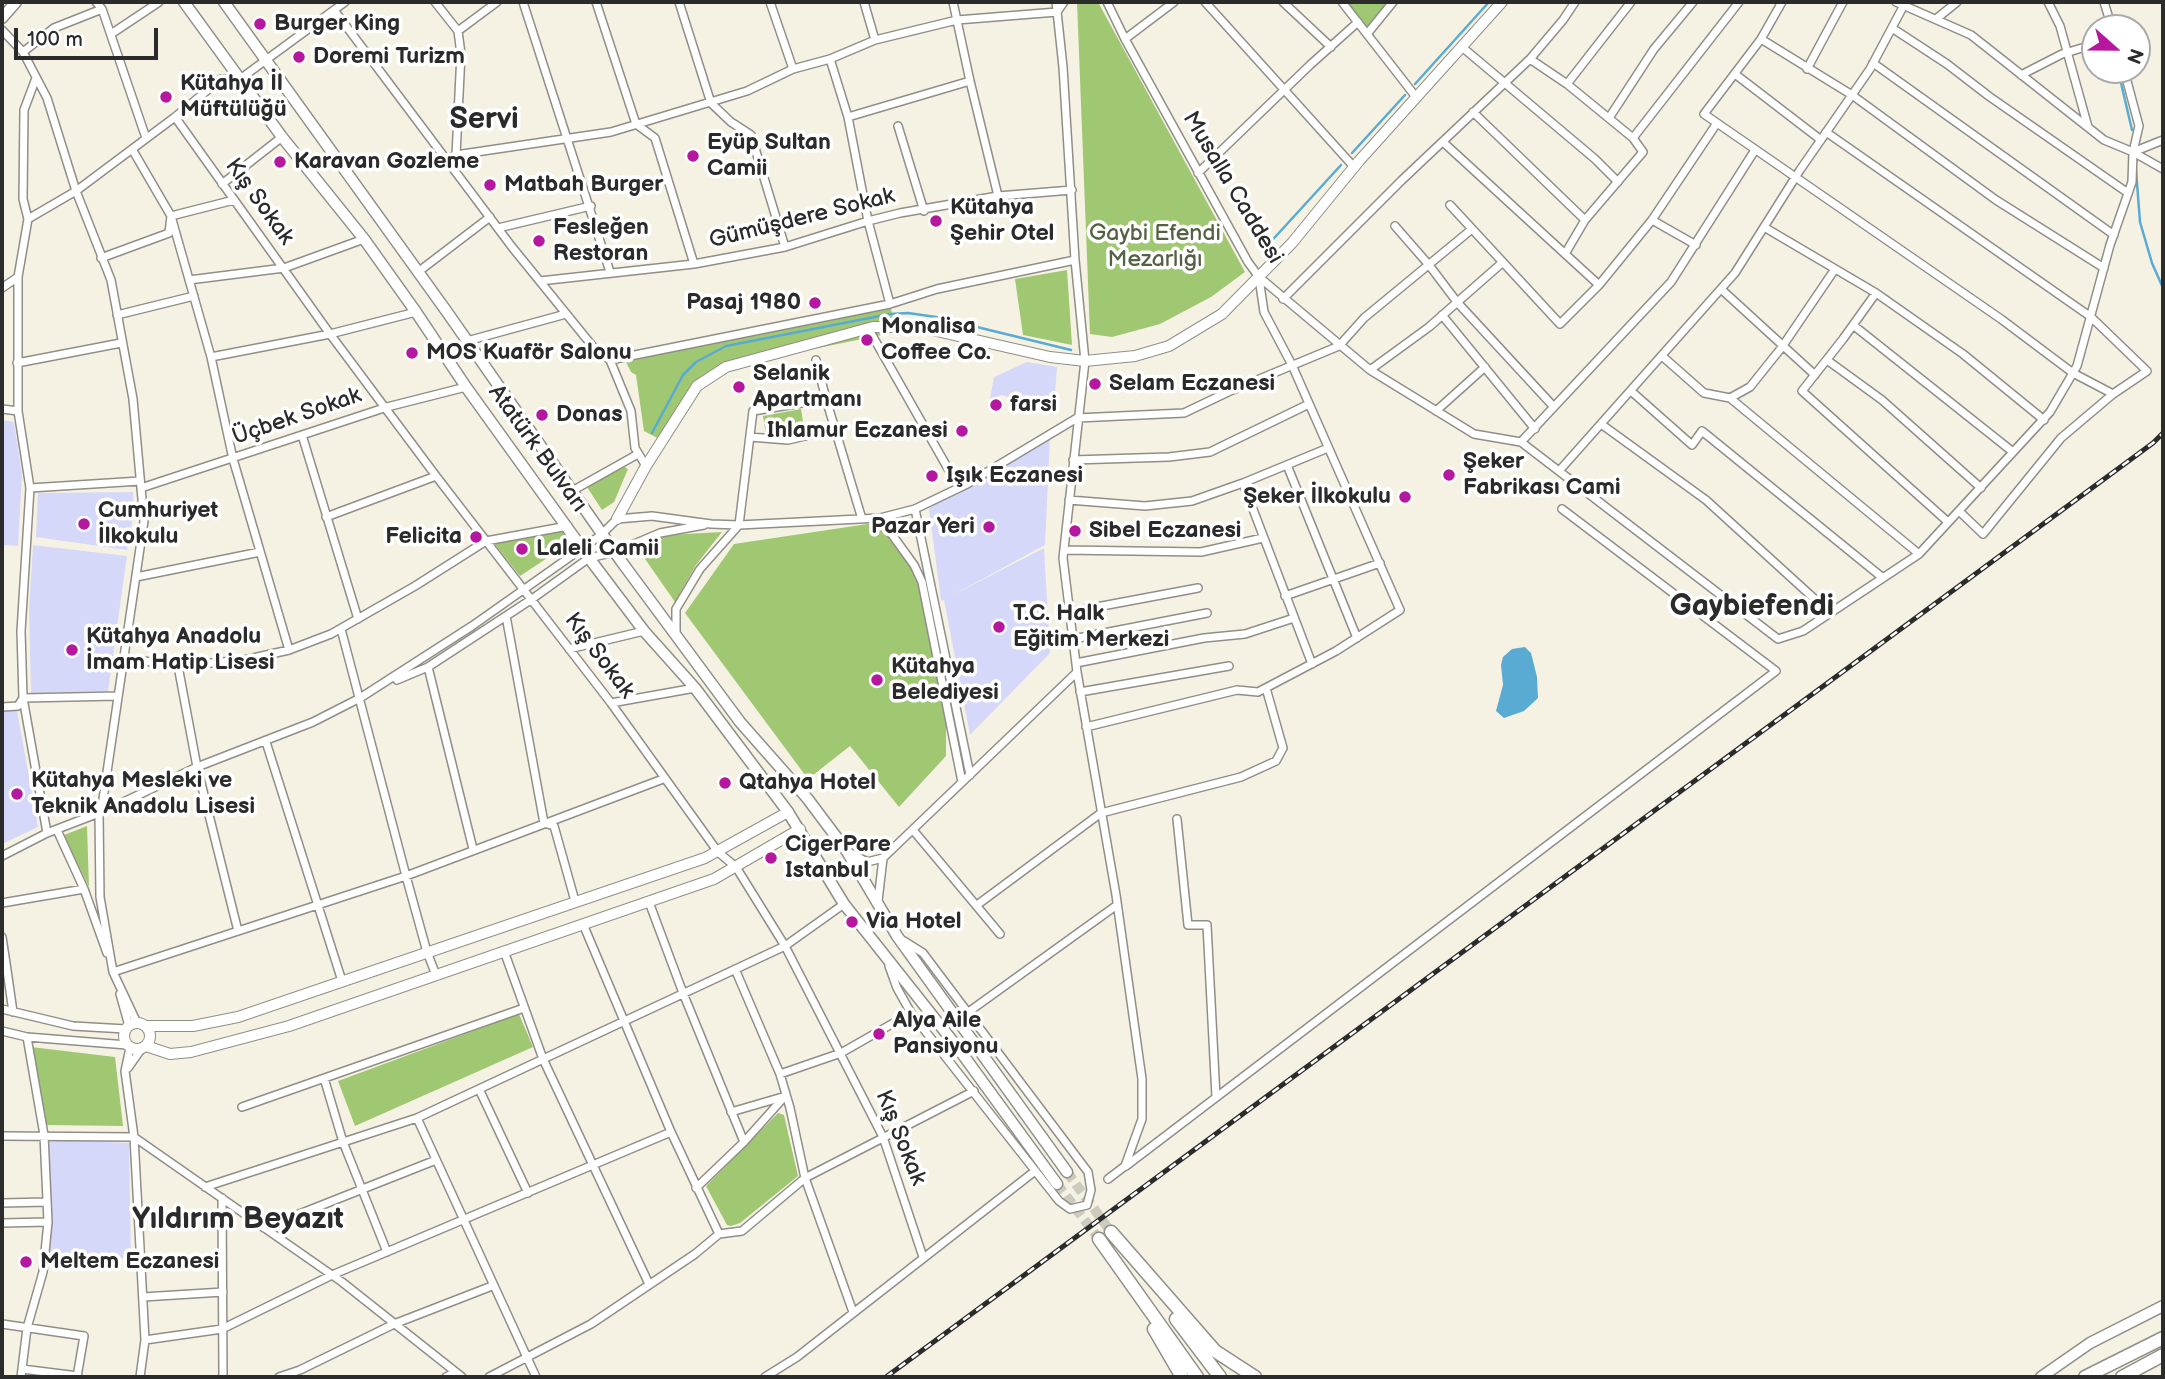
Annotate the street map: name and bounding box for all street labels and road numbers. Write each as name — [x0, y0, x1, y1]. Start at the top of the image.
street label: Musalla Caddesi — [1176, 107, 1288, 269]
street label: Kış Sokak — [218, 153, 300, 251]
street label: Gümüşdere Sokak — [706, 183, 898, 255]
street label: Atatürk Bulvarı — [482, 380, 592, 518]
street label: Üçbek Sokak — [229, 382, 365, 452]
street label: Kış Sokak — [558, 608, 640, 704]
street label: Kış Sokak — [868, 1086, 932, 1190]

